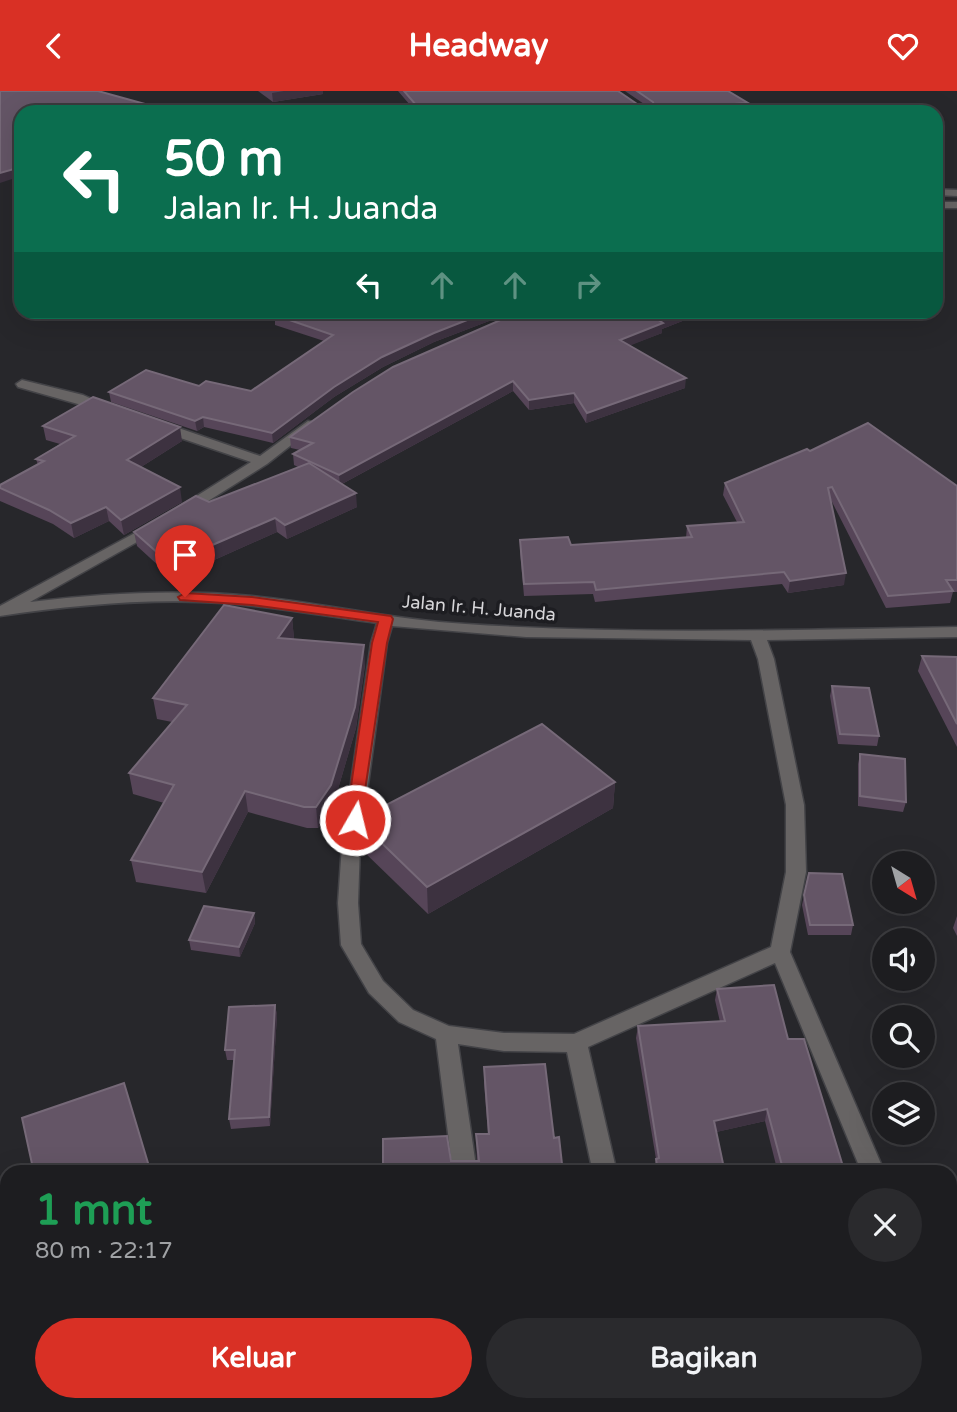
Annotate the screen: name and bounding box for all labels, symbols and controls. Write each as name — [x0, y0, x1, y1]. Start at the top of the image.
icon: back — [35, 27, 73, 65]
text: Headway — [408, 27, 549, 65]
icon: heart — [884, 27, 922, 65]
text: 50 m — [164, 130, 283, 189]
icon: left — [49, 133, 140, 224]
text: Jalan Ir. H. Juanda — [164, 190, 438, 228]
icon: left — [350, 266, 388, 304]
icon: ahead — [423, 266, 461, 304]
icon: ahead — [496, 266, 534, 304]
icon: right — [569, 266, 607, 304]
pin — [155, 525, 215, 597]
icon: arrive — [166, 536, 204, 574]
street label: Jalan Ir. H. Juanda — [401, 590, 557, 626]
position arrow — [318, 783, 392, 857]
north arrow — [872, 851, 934, 913]
map controls — [872, 851, 935, 1145]
button: sound — [872, 928, 935, 991]
button: search — [872, 1005, 935, 1068]
button: layers — [872, 1082, 935, 1145]
text: 1 mnt — [35, 1185, 152, 1236]
button: close — [848, 1188, 922, 1262]
text: 80 m · 22:17 — [35, 1237, 173, 1265]
button: Keluar — [35, 1318, 472, 1398]
button: Bagikan — [486, 1318, 922, 1398]

